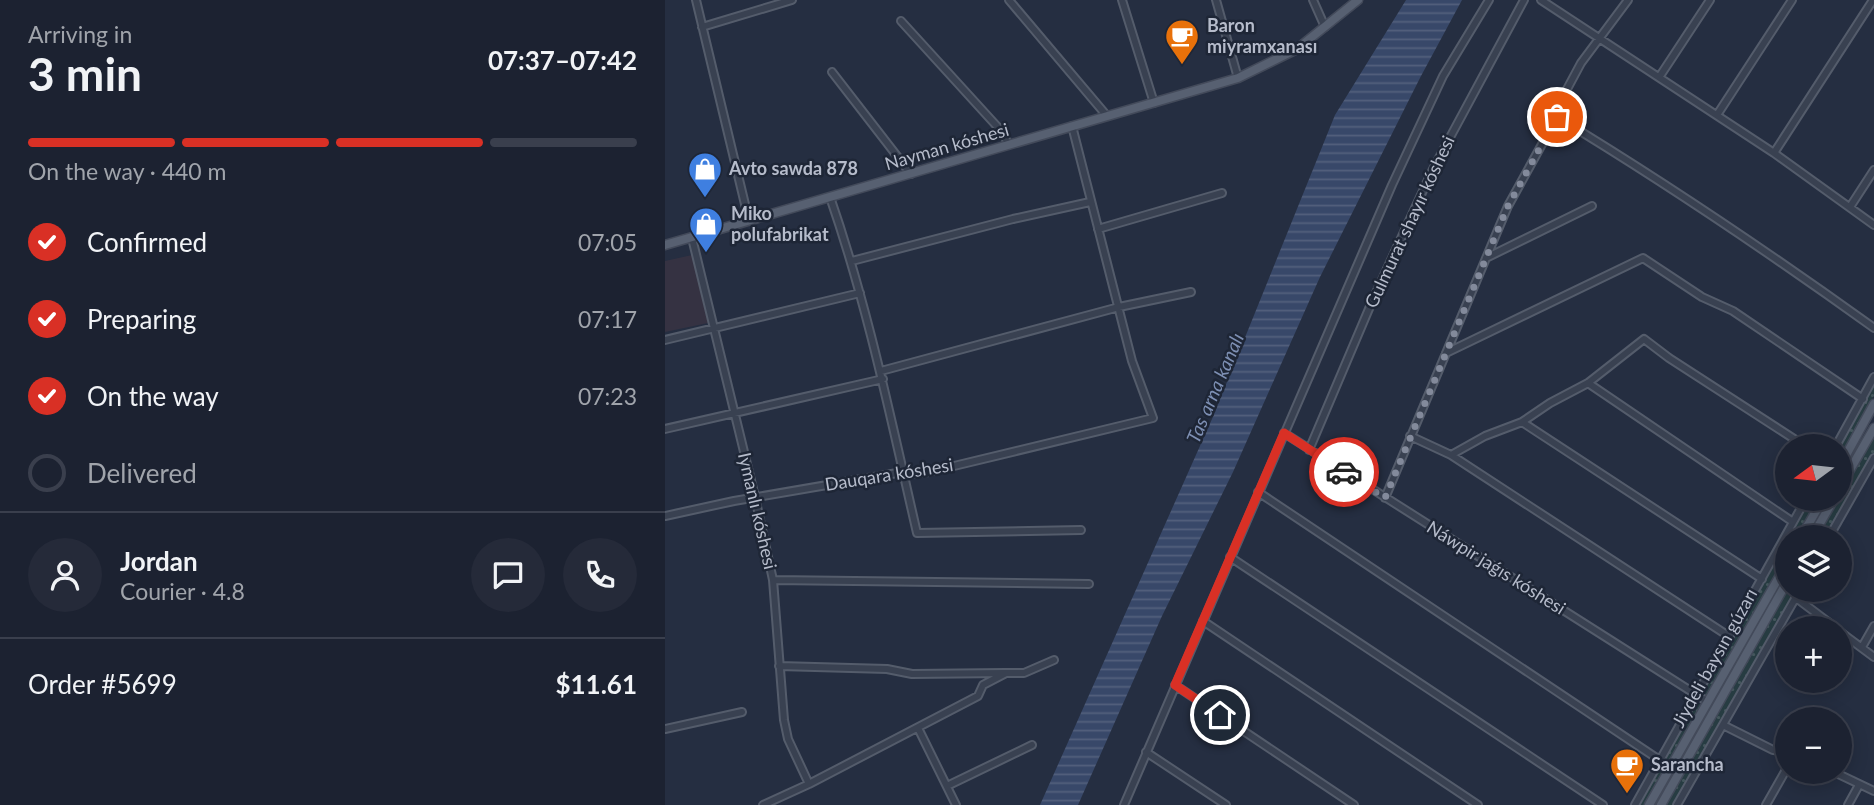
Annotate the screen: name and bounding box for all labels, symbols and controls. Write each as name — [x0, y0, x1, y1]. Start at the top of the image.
place label: Baron miyramxanası — [1207, 14, 1317, 57]
cafe icon: Baron miyramxanası — [1163, 17, 1201, 66]
text: Arriving in — [28, 20, 132, 48]
text: 07:37–07:42 — [488, 44, 637, 76]
text: 3 min — [28, 46, 142, 101]
pin — [1527, 87, 1587, 147]
icon: bag — [1538, 98, 1576, 136]
street label: Nayman kóshesi — [882, 118, 1011, 174]
street label: Gulmurat shayır kóshesi — [1359, 132, 1459, 311]
shop icon: Avto sawda 878 — [686, 150, 724, 199]
text: On the way · 440 m — [28, 157, 227, 185]
place label: Avto sawda 878 — [728, 157, 858, 179]
place label: Miko polufabrikat — [731, 202, 829, 245]
shop icon: Miko polufabrikat — [687, 205, 725, 254]
icon: check — [28, 223, 66, 261]
text: Confirmed — [87, 226, 207, 258]
text: 07:05 — [578, 228, 637, 256]
icon: check — [28, 300, 66, 338]
text: Preparing — [87, 303, 196, 335]
text: 07:17 — [578, 305, 637, 333]
water label: Tas arna kanalı — [1181, 329, 1248, 446]
icon: check — [28, 377, 66, 415]
text: On the way — [87, 380, 219, 412]
text: 07:23 — [578, 382, 637, 410]
north arrow — [1775, 434, 1851, 511]
map controls — [1775, 434, 1852, 784]
courier — [1309, 437, 1379, 507]
street label: Iymanlı kóshesi — [734, 450, 782, 571]
street label: Dauqara kóshesi — [823, 453, 955, 495]
icon: car — [1325, 453, 1363, 491]
text: Delivered — [87, 457, 197, 489]
street label: Náwpir jaǵıs kóshesi — [1423, 516, 1570, 619]
button: layers — [1775, 525, 1852, 602]
button: person — [28, 538, 102, 612]
button: chat — [471, 538, 545, 612]
button: phone — [563, 538, 637, 612]
text: Jordan — [120, 545, 198, 577]
text: Courier · 4.8 — [120, 577, 245, 605]
street label: Jiydeli baysın gúzarı — [1667, 584, 1761, 731]
button: + — [1775, 616, 1852, 693]
text: Order #5699 — [28, 668, 177, 700]
text: $11.61 — [555, 668, 637, 700]
pin — [1190, 685, 1250, 745]
icon: home — [1201, 696, 1239, 734]
button: − — [1775, 707, 1852, 784]
cafe icon: Sarancha — [1608, 746, 1646, 795]
place label: Sarancha — [1651, 753, 1724, 775]

